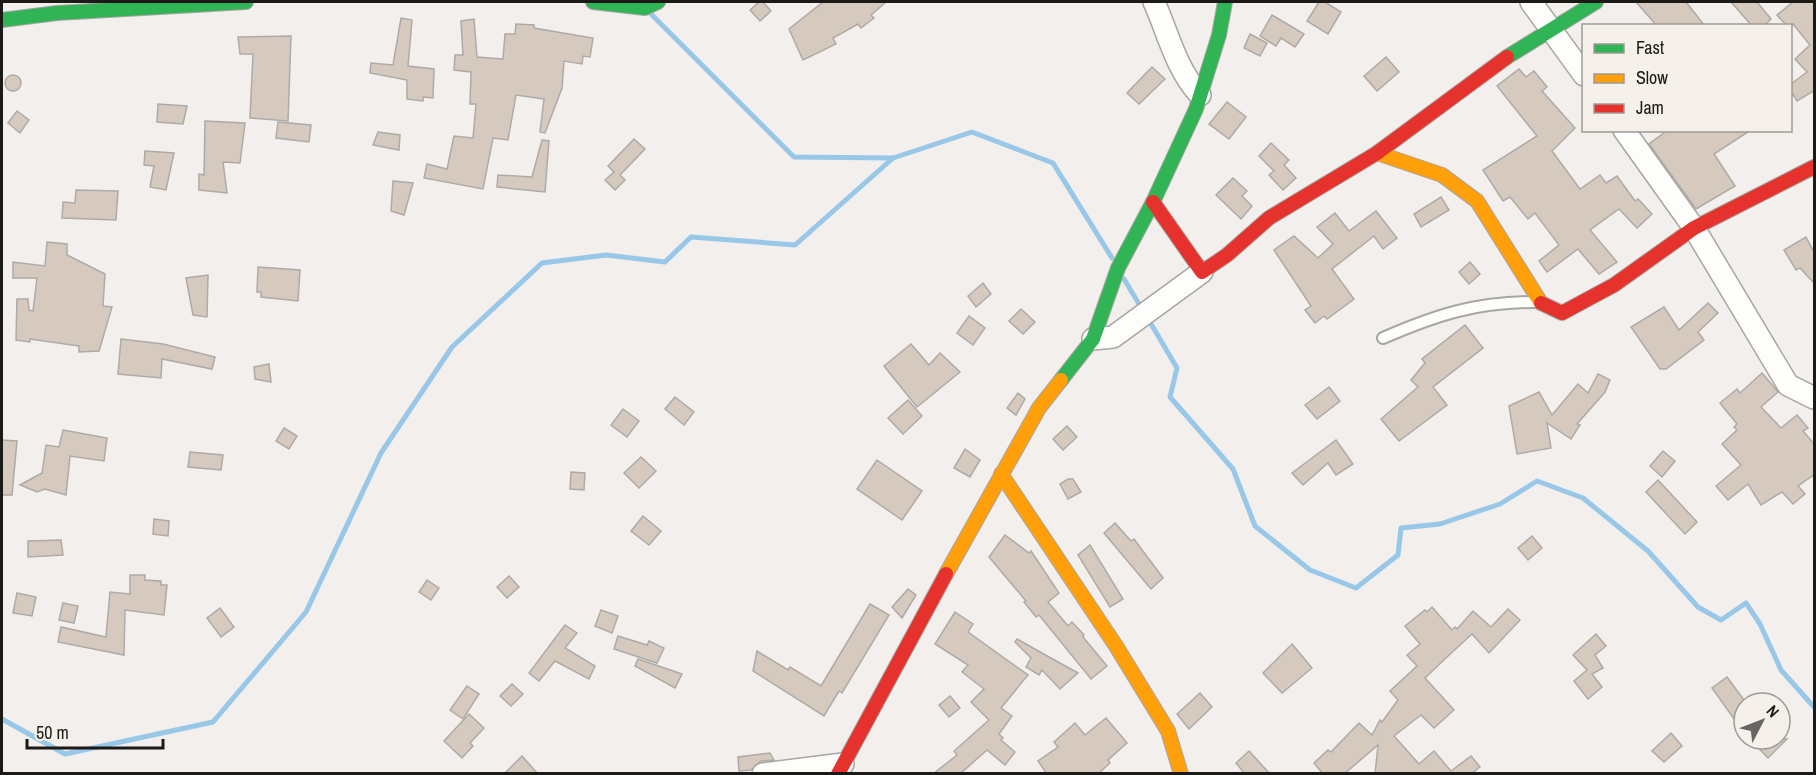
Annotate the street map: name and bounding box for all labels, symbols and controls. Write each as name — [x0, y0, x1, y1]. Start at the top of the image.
legend — [1582, 24, 1792, 132]
text: Fast — [1636, 35, 1664, 60]
text: Slow — [1636, 65, 1668, 90]
text: Jam — [1636, 95, 1664, 120]
north arrow — [1732, 691, 1792, 751]
text: N — [1762, 700, 1784, 722]
scale bar — [27, 712, 164, 750]
text: 50 m — [36, 720, 69, 745]

